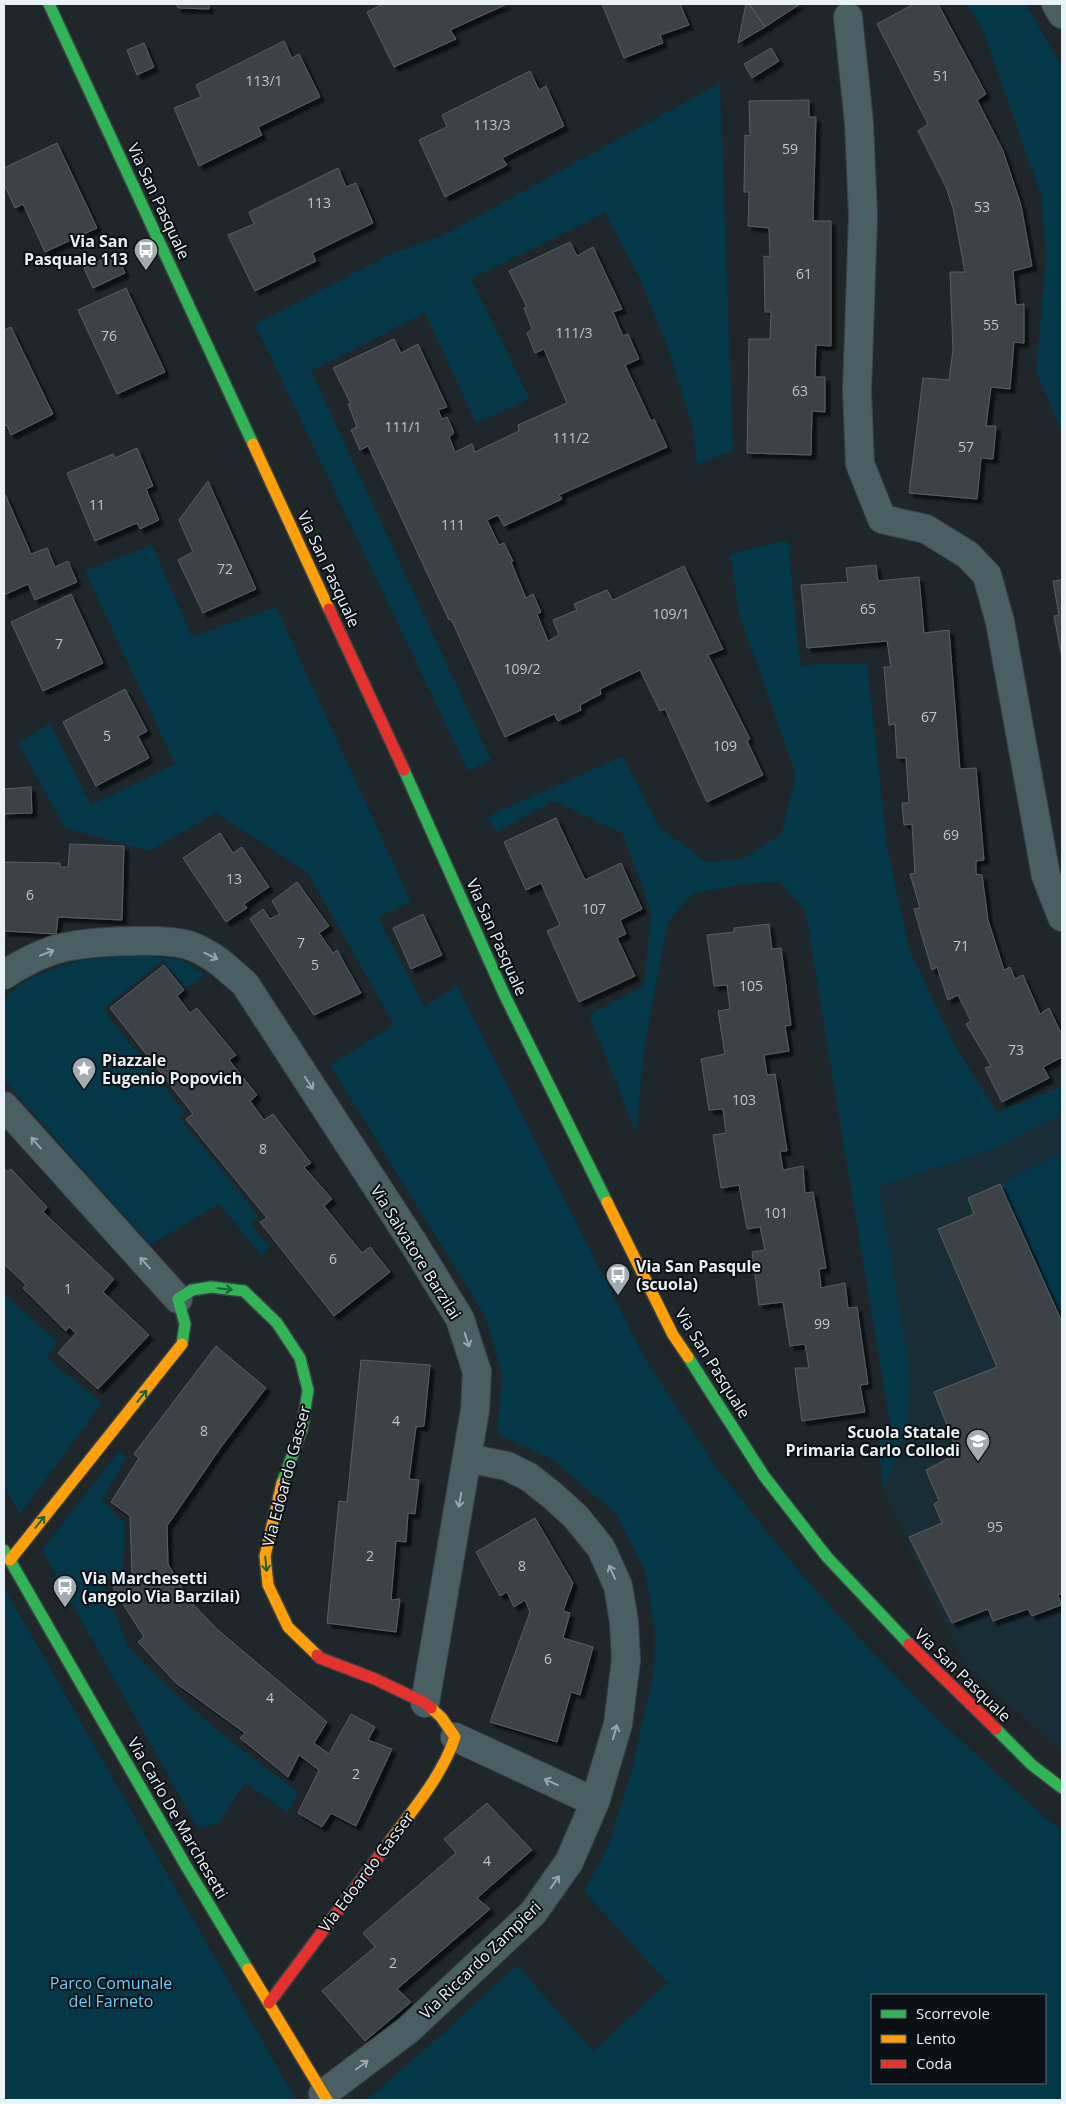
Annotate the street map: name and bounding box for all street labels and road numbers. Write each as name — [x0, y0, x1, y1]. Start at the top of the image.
street label: Via San Pasquale — [122, 139, 196, 263]
street label: Via San Pasquale — [292, 507, 366, 631]
street label: Via San Pasquale — [461, 875, 533, 999]
street label: Via Salvatore Barzilai — [366, 1181, 466, 1323]
street label: Via San Pasquale — [670, 1304, 756, 1422]
street label: Via Edoardo Gasser — [257, 1403, 316, 1549]
street label: Via San Pasquale — [910, 1623, 1016, 1727]
street label: Via Carlo De Marchesetti — [123, 1733, 233, 1903]
street label: Via Edoardo Gasser — [314, 1807, 419, 1937]
street label: Via Riccardo Zampieri — [414, 1896, 546, 2024]

